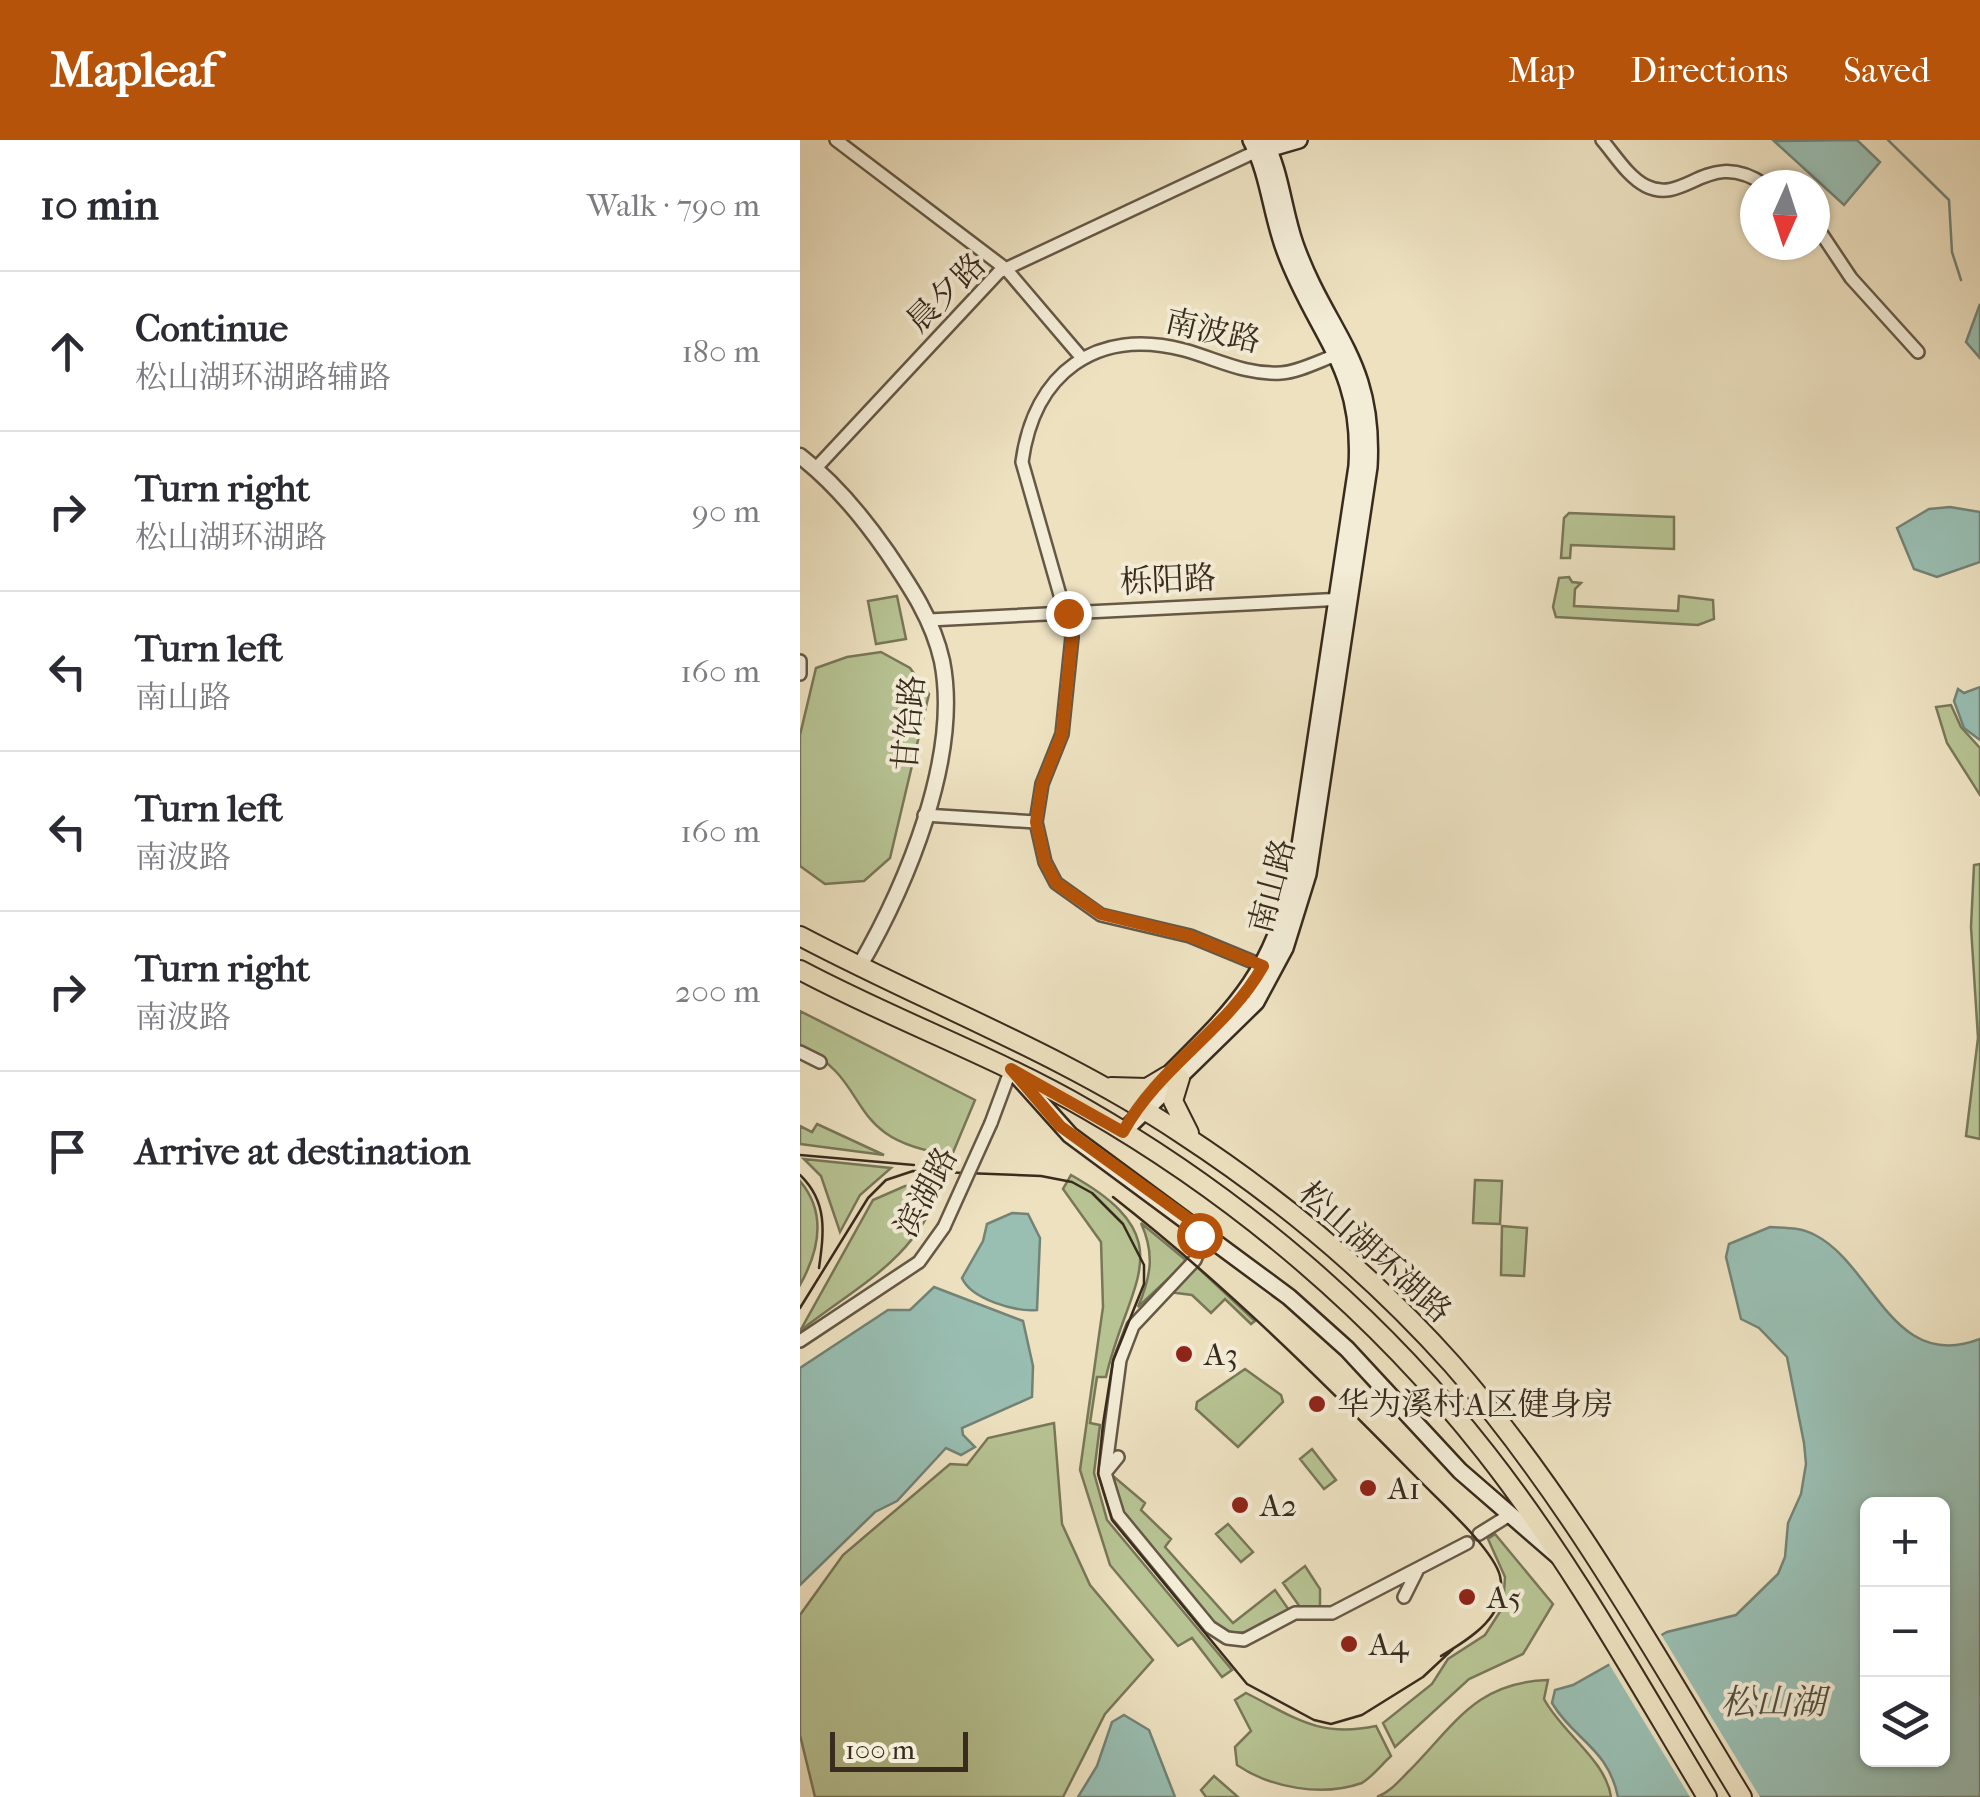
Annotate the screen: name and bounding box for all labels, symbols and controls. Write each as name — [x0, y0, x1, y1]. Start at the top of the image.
text: Mapleaf — [50, 42, 216, 98]
text: Map — [1508, 50, 1575, 91]
text: Directions — [1630, 50, 1788, 91]
text: Saved — [1843, 50, 1930, 91]
north arrow — [1740, 170, 1830, 260]
text: 10 min — [40, 181, 159, 230]
text: Walk · 790 m — [587, 187, 760, 224]
street label: 晨夕路 — [899, 246, 993, 340]
street label: 南波路 — [1162, 302, 1264, 360]
text: Continue — [135, 306, 288, 351]
icon: ahead — [40, 324, 95, 379]
text: 180 m — [681, 333, 760, 370]
text: 松山湖环湖路辅路 — [135, 359, 391, 396]
text: Turn right — [135, 466, 310, 511]
icon: right — [40, 484, 95, 539]
text: 90 m — [692, 493, 760, 530]
text: 松山湖环湖路 — [135, 519, 327, 556]
street label: 栎阳路 — [1119, 559, 1217, 601]
route end — [1046, 591, 1092, 637]
text: Turn left — [135, 626, 283, 671]
icon: left — [40, 644, 95, 699]
text: 160 m — [680, 653, 760, 690]
street label: 甘饴路 — [886, 674, 932, 772]
text: 南山路 — [135, 679, 231, 716]
text: Turn left — [135, 786, 283, 831]
icon: left — [40, 804, 95, 859]
text: 160 m — [680, 813, 760, 850]
street label: 南山路 — [1242, 835, 1302, 937]
text: 南波路 — [135, 839, 231, 876]
text: Turn right — [135, 946, 310, 991]
icon: right — [40, 964, 95, 1019]
text: 200 m — [675, 973, 760, 1010]
text: 南波路 — [135, 999, 231, 1036]
icon: arrive — [40, 1124, 95, 1179]
text: Arrive at destination — [135, 1129, 471, 1174]
street label: 滨湖路 — [887, 1141, 965, 1243]
street label: 松山湖环湖路 — [1291, 1174, 1459, 1330]
route start — [1177, 1213, 1223, 1259]
place label: A3 — [1202, 1336, 1238, 1373]
marker: A3 — [1173, 1343, 1195, 1365]
place label: 华为溪村A区健身房 — [1337, 1386, 1614, 1423]
marker: 华为溪村A区健身房 — [1306, 1393, 1328, 1415]
place label: A1 — [1386, 1470, 1420, 1507]
marker: A1 — [1357, 1477, 1379, 1499]
place label: A2 — [1258, 1487, 1297, 1524]
marker: A2 — [1229, 1494, 1251, 1516]
map controls — [1860, 1497, 1950, 1767]
button: + — [1860, 1497, 1950, 1587]
place label: A5 — [1485, 1579, 1522, 1616]
marker: A5 — [1456, 1586, 1478, 1608]
button: − — [1860, 1587, 1950, 1677]
place label: A4 — [1367, 1626, 1410, 1663]
marker: A4 — [1338, 1633, 1360, 1655]
button: layers — [1860, 1677, 1950, 1767]
water label: 松山湖 — [1720, 1682, 1831, 1723]
scale bar — [830, 1727, 968, 1772]
text: 100 m — [845, 1733, 915, 1766]

